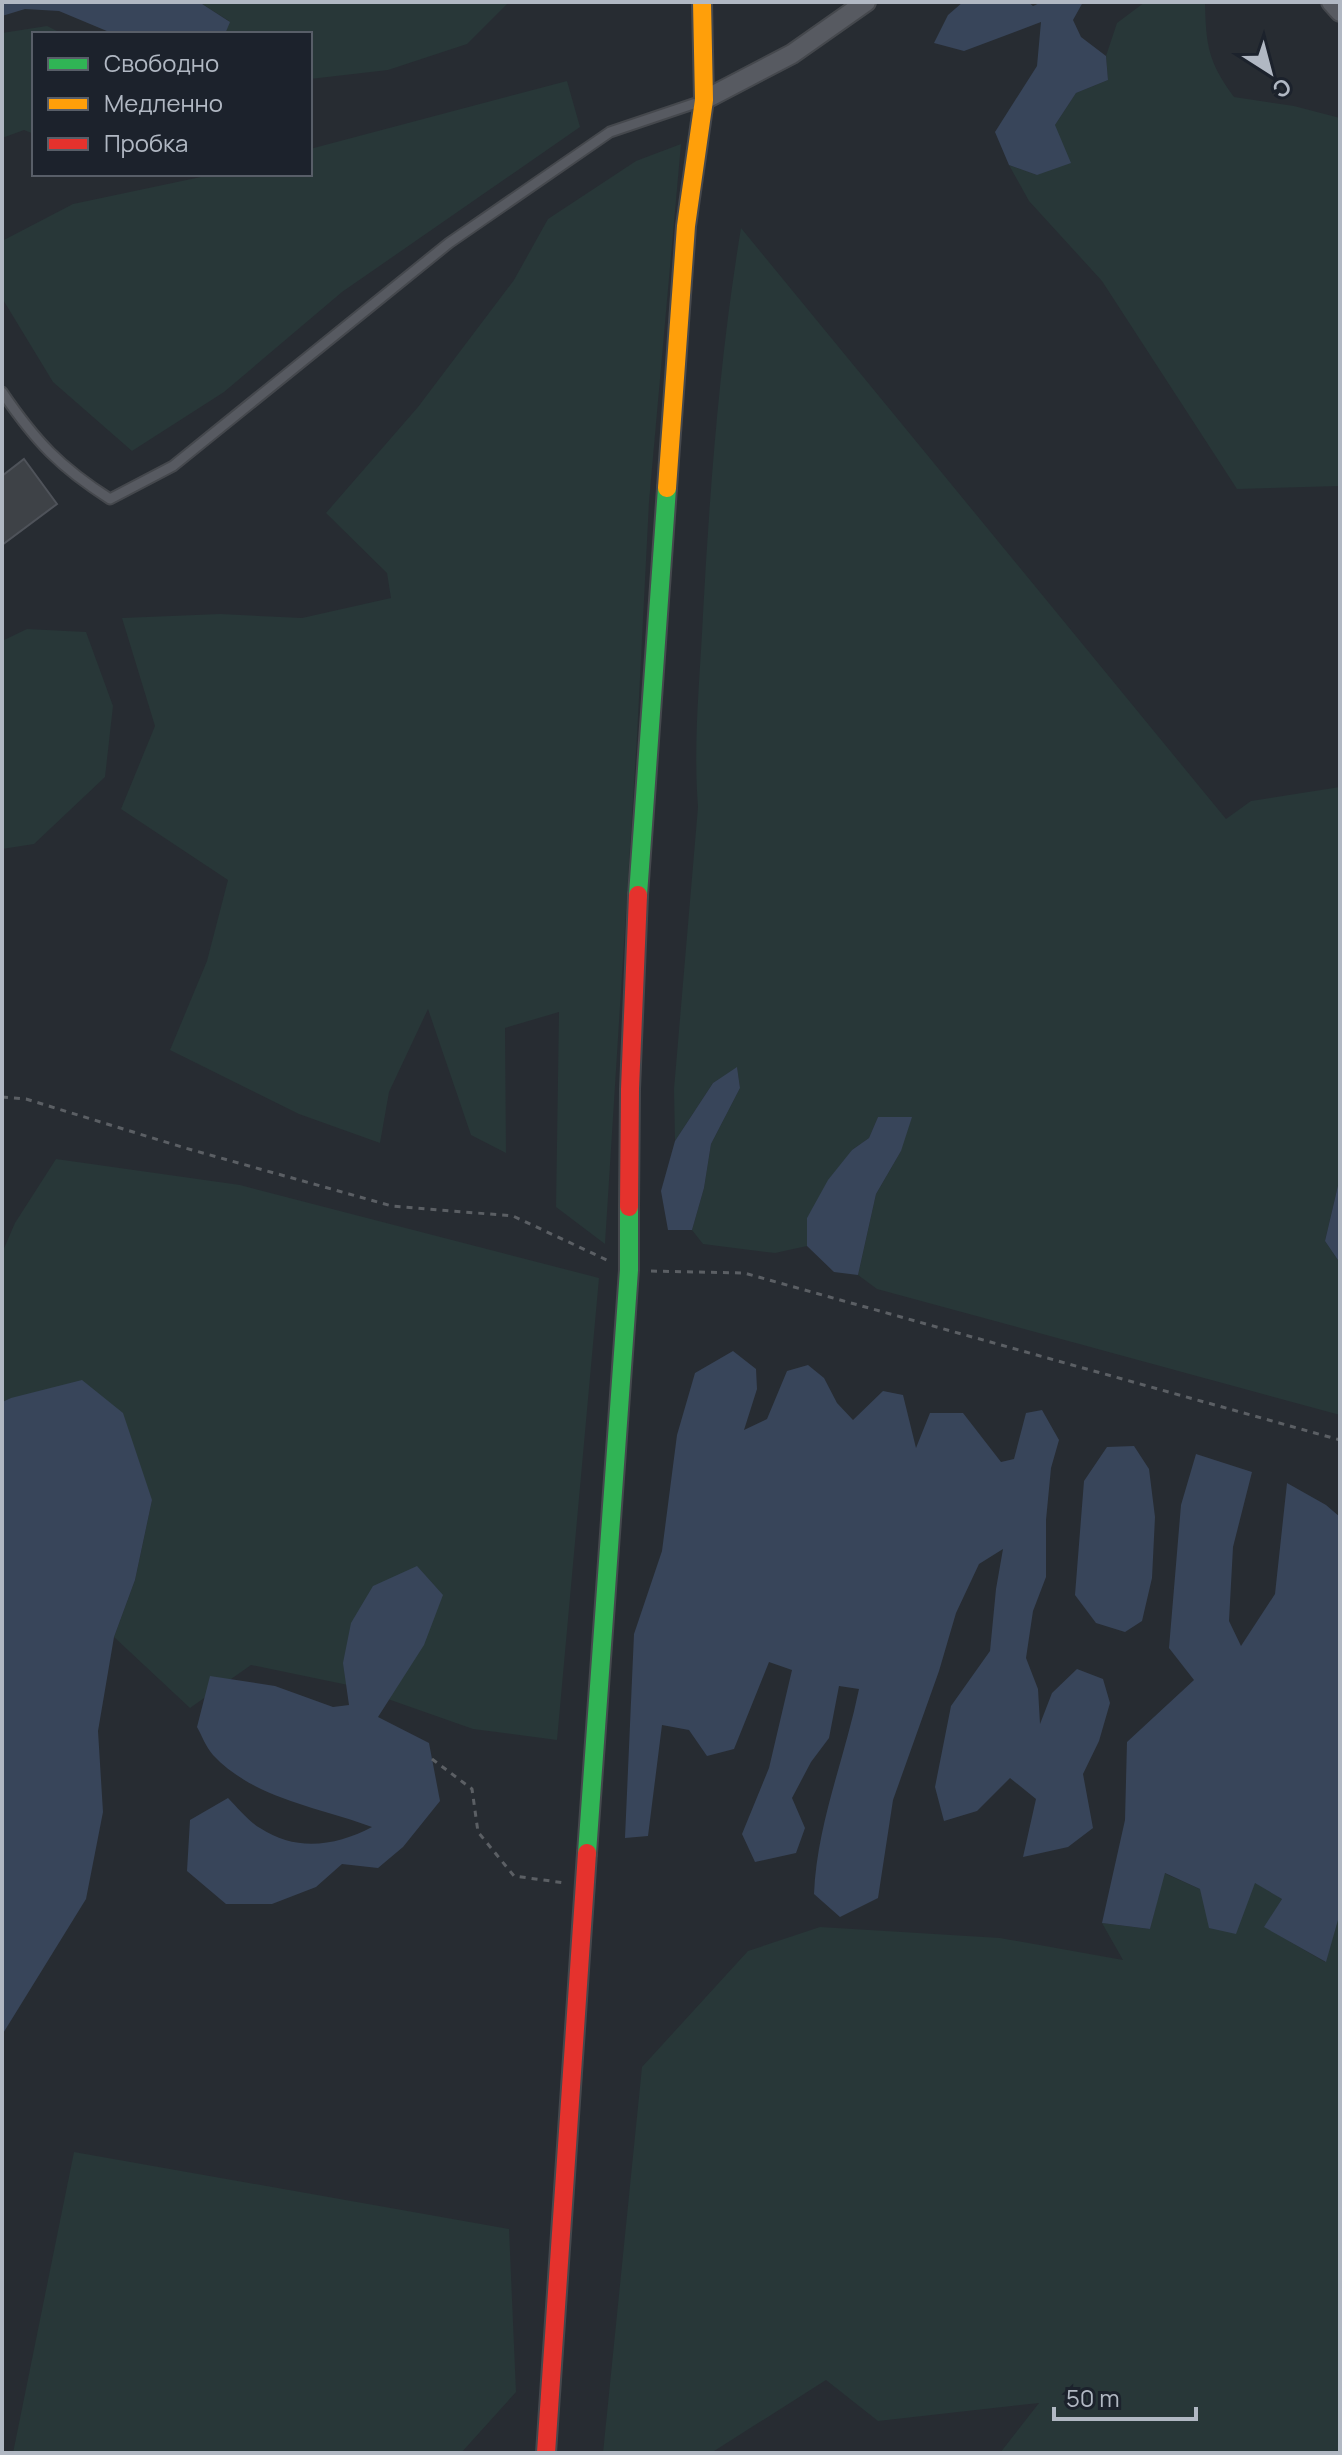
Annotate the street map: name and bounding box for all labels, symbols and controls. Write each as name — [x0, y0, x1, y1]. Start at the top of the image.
legend — [32, 32, 312, 176]
north arrow — [1230, 32, 1310, 112]
text: Свободно — [104, 46, 219, 79]
text: С — [1266, 71, 1297, 105]
text: Медленно — [104, 86, 223, 119]
text: Пробка — [104, 126, 188, 159]
scale bar — [1054, 2371, 1196, 2421]
text: 50 m — [1066, 2381, 1120, 2414]

